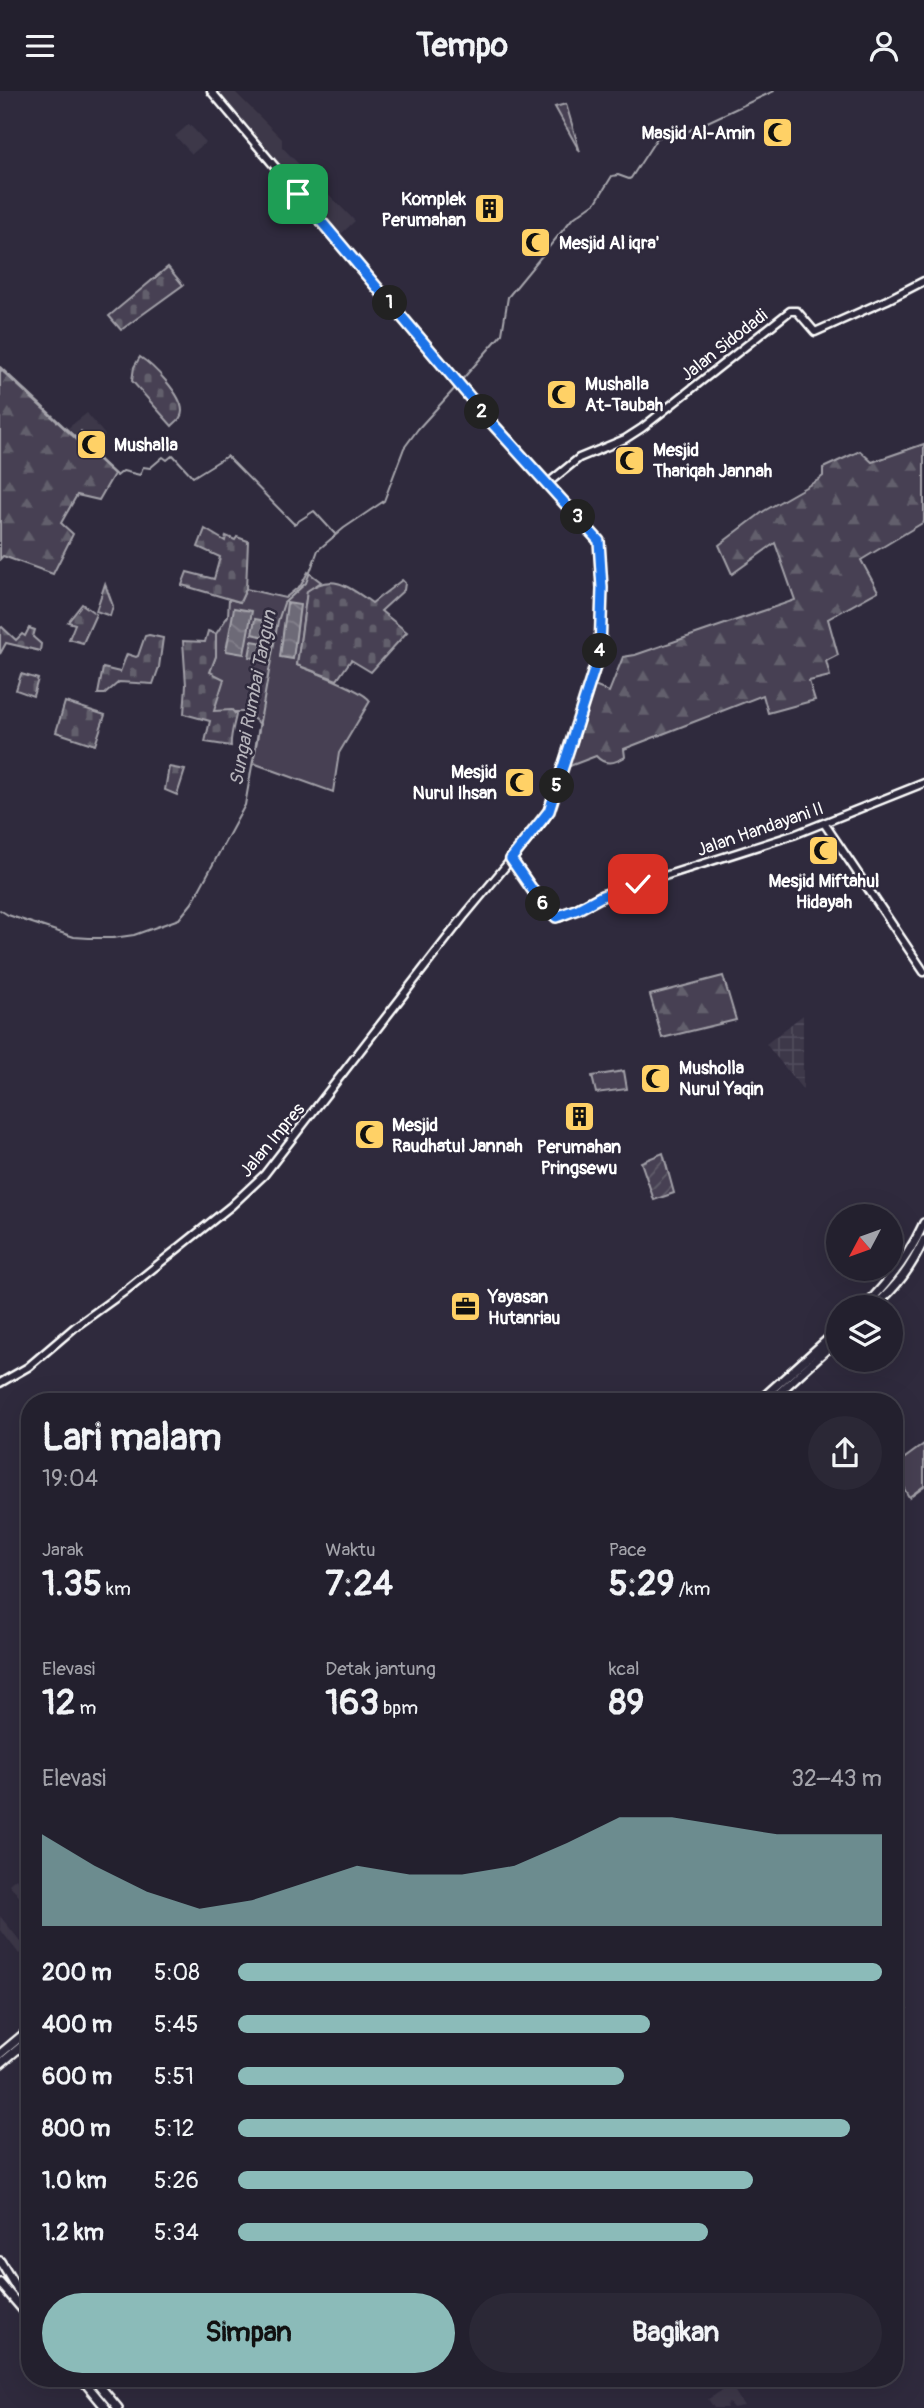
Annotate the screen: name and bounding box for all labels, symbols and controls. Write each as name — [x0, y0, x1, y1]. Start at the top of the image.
text: Tempo — [416, 26, 508, 66]
icon: menu — [21, 27, 59, 65]
icon: person — [865, 27, 903, 65]
mosque icon: Masjid Al-Amin — [761, 116, 795, 150]
place label: Masjid Al-Amin — [641, 122, 755, 145]
pin — [268, 164, 328, 224]
icon: arrive — [279, 175, 317, 213]
place label: Komplek Perumahan — [381, 188, 466, 232]
building icon: Komplek Perumahan — [472, 192, 506, 226]
mosque icon: Mesjid Al iqra' — [519, 226, 553, 260]
place label: Mesjid Al iqra' — [559, 232, 659, 255]
pin: 1 — [372, 285, 408, 321]
text: 1 — [386, 290, 393, 314]
street label: Jalan Sidodadi — [676, 304, 772, 387]
place label: Mushalla At-Taubah — [585, 373, 664, 417]
mosque icon: Mushalla At-Taubah — [545, 377, 579, 411]
pin: 2 — [464, 395, 500, 429]
text: 2 — [476, 399, 487, 423]
mosque icon: Mushalla — [74, 428, 108, 462]
place label: Mushalla — [114, 434, 178, 457]
place label: Mesjid Thariqah Jannah — [652, 439, 773, 483]
mosque icon: Mesjid Thariqah Jannah — [613, 443, 647, 477]
pin: 3 — [560, 499, 596, 535]
text: 3 — [572, 504, 583, 528]
water label: Sungai Rumbai Tangun — [224, 607, 282, 788]
pin: 4 — [582, 633, 618, 669]
text: 4 — [594, 638, 605, 662]
place label: Mesjid Nurul Ihsan — [413, 761, 497, 805]
mosque icon: Mesjid Nurul Ihsan — [503, 765, 537, 799]
pin: 5 — [540, 769, 574, 803]
text: 5 — [551, 773, 562, 797]
street label: Jalan Handayani II — [694, 797, 827, 862]
mosque icon: Mesjid Miftahul Hidayah — [807, 833, 841, 867]
pin — [608, 854, 668, 914]
icon: check — [619, 865, 657, 903]
place label: Mesjid Miftahul Hidayah — [769, 870, 879, 914]
pin: 6 — [526, 887, 560, 921]
text: 6 — [537, 891, 548, 915]
place label: Musholla Nurul Yaqin — [679, 1057, 764, 1101]
mosque icon: Musholla Nurul Yaqin — [639, 1061, 673, 1095]
street label: Jalan Inpres — [235, 1098, 310, 1182]
building icon: Perumahan Pringsewu — [562, 1100, 596, 1134]
place label: Mesjid Raudhatul Jannah — [392, 1114, 523, 1158]
mosque icon: Mesjid Raudhatul Jannah — [352, 1118, 386, 1152]
place label: Perumahan Pringsewu — [537, 1136, 621, 1180]
north arrow — [826, 1204, 903, 1281]
map controls — [826, 1204, 903, 1372]
place label: Yayasan Hutanriau — [487, 1286, 560, 1330]
office icon: Yayasan Hutanriau — [448, 1290, 482, 1324]
button: layers — [826, 1295, 903, 1372]
text: Lari malam — [42, 1414, 222, 1462]
button: share — [808, 1416, 882, 1490]
text: 19:04 — [42, 1464, 98, 1493]
text: Jarak — [42, 1538, 83, 1562]
text: Waktu — [325, 1538, 376, 1562]
text: Pace — [609, 1538, 646, 1562]
text: 1.35 — [42, 1562, 102, 1606]
text: 7:24 — [325, 1562, 393, 1606]
text: 5:29 — [609, 1562, 675, 1606]
text: km — [102, 1577, 131, 1601]
text: /km — [675, 1577, 710, 1601]
text: Elevasi — [42, 1657, 95, 1681]
text: Detak jantung — [325, 1657, 436, 1681]
text: kcal — [609, 1657, 640, 1681]
text: 12 — [42, 1681, 75, 1725]
text: 163 — [325, 1681, 379, 1725]
text: 89 — [609, 1681, 644, 1725]
text: m — [75, 1696, 96, 1720]
text: bpm — [379, 1696, 418, 1720]
text: Elevasi — [42, 1764, 106, 1793]
text: 32–43 m — [791, 1764, 882, 1793]
text: 200 m — [42, 1958, 112, 1987]
text: 5:08 — [154, 1958, 200, 1987]
text: 400 m — [42, 2010, 112, 2039]
text: 5:45 — [154, 2010, 198, 2039]
text: 600 m — [42, 2062, 112, 2091]
text: 5:51 — [154, 2062, 194, 2091]
text: 800 m — [42, 2114, 110, 2143]
text: 5:12 — [154, 2114, 194, 2143]
text: 1.0 km — [42, 2166, 107, 2195]
text: 5:26 — [154, 2166, 199, 2195]
text: 1.2 km — [42, 2218, 104, 2247]
text: 5:34 — [154, 2218, 199, 2247]
button: Simpan — [42, 2293, 455, 2373]
button: Bagikan — [469, 2293, 882, 2373]

